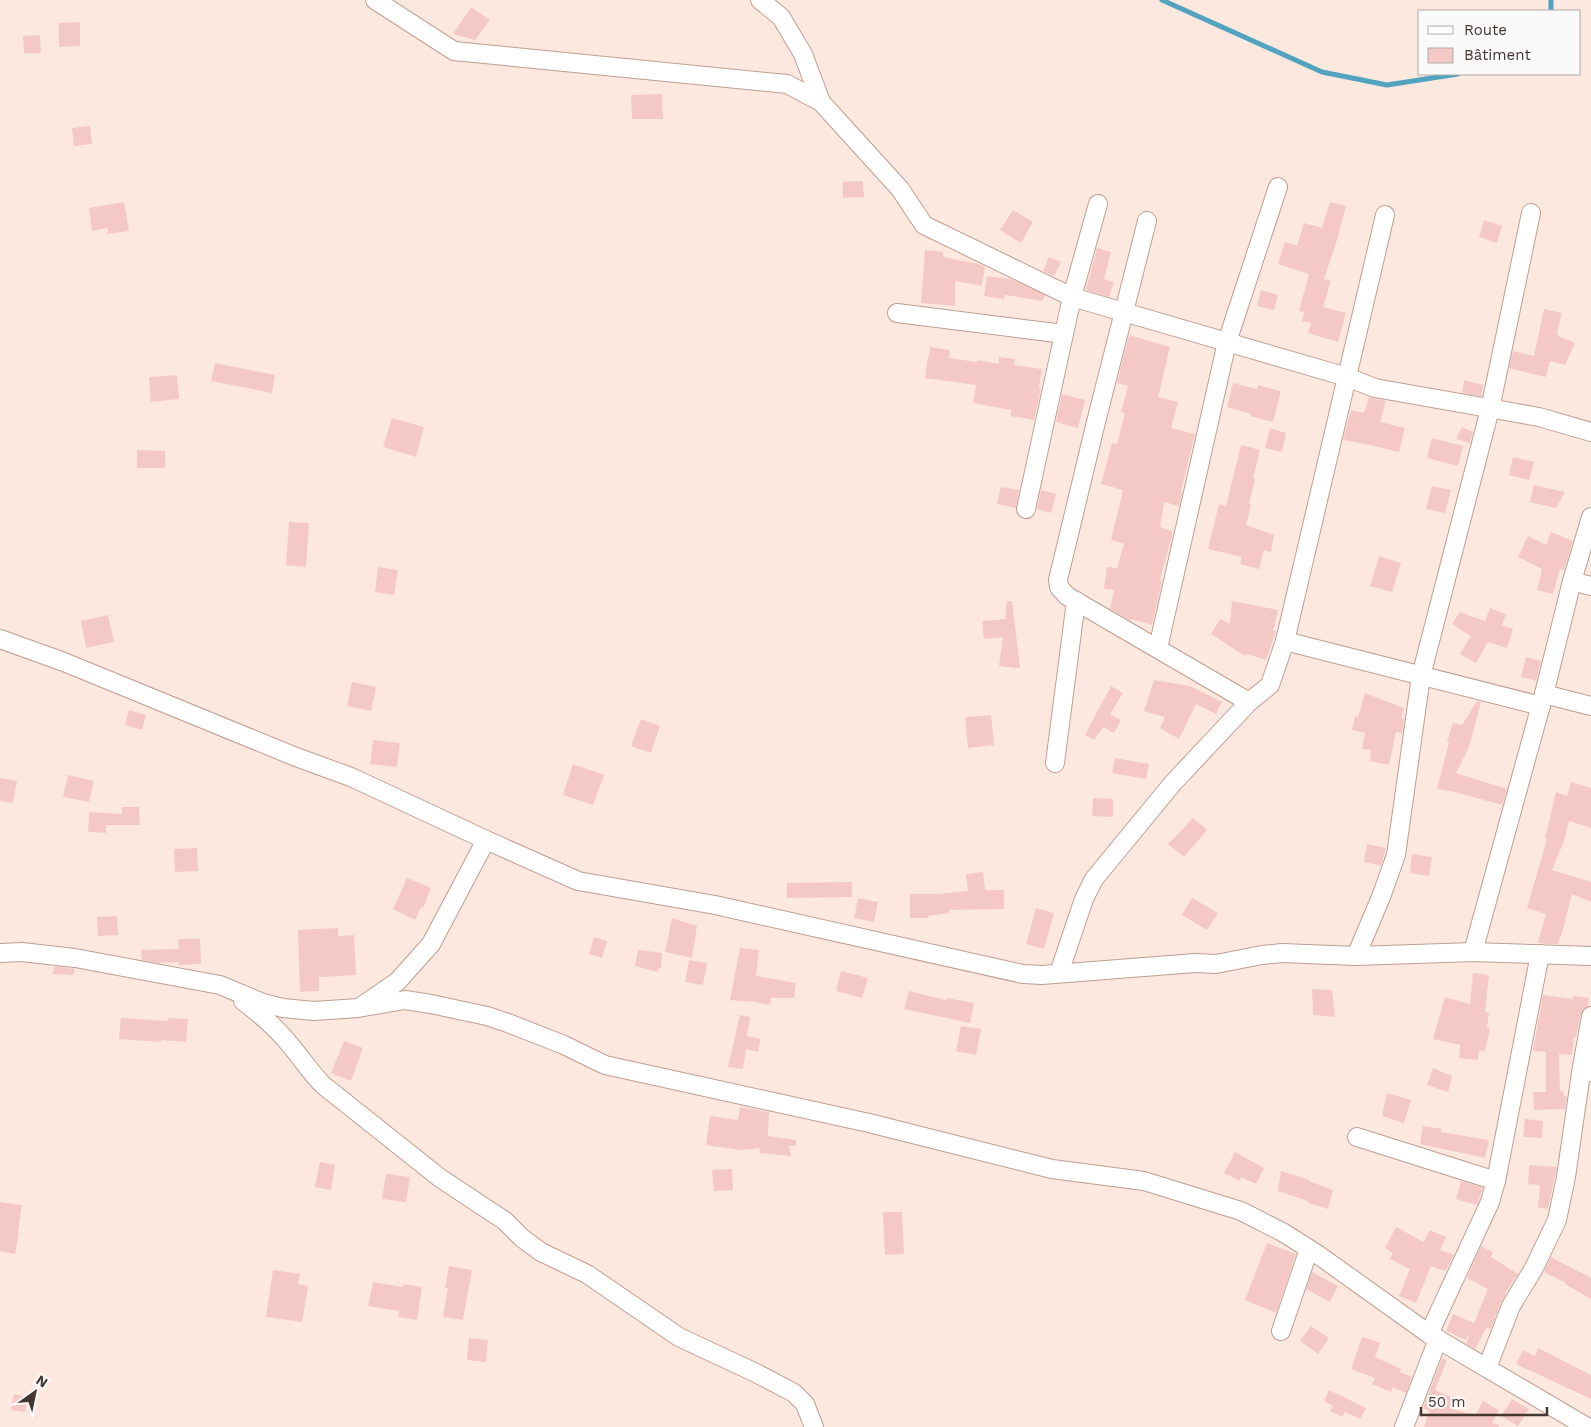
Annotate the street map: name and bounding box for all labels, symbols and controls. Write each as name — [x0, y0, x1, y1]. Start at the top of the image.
legend — [1418, 10, 1581, 75]
text: Route — [1464, 21, 1507, 39]
text: Bâtiment — [1464, 46, 1531, 64]
north arrow — [10, 1367, 60, 1417]
text: N — [33, 1372, 51, 1391]
scale bar — [1421, 1384, 1547, 1416]
text: 50 m — [1428, 1393, 1465, 1411]

